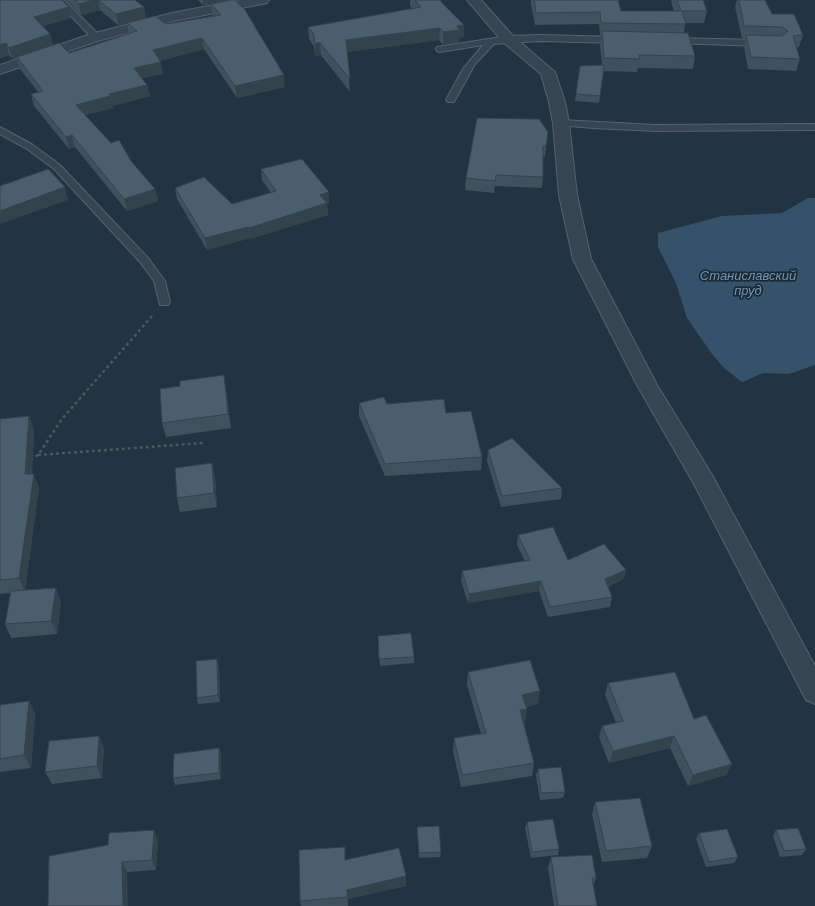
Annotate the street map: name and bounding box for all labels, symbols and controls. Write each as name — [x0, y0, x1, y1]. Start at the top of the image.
water label: Станиславский пруд — [700, 267, 796, 299]

